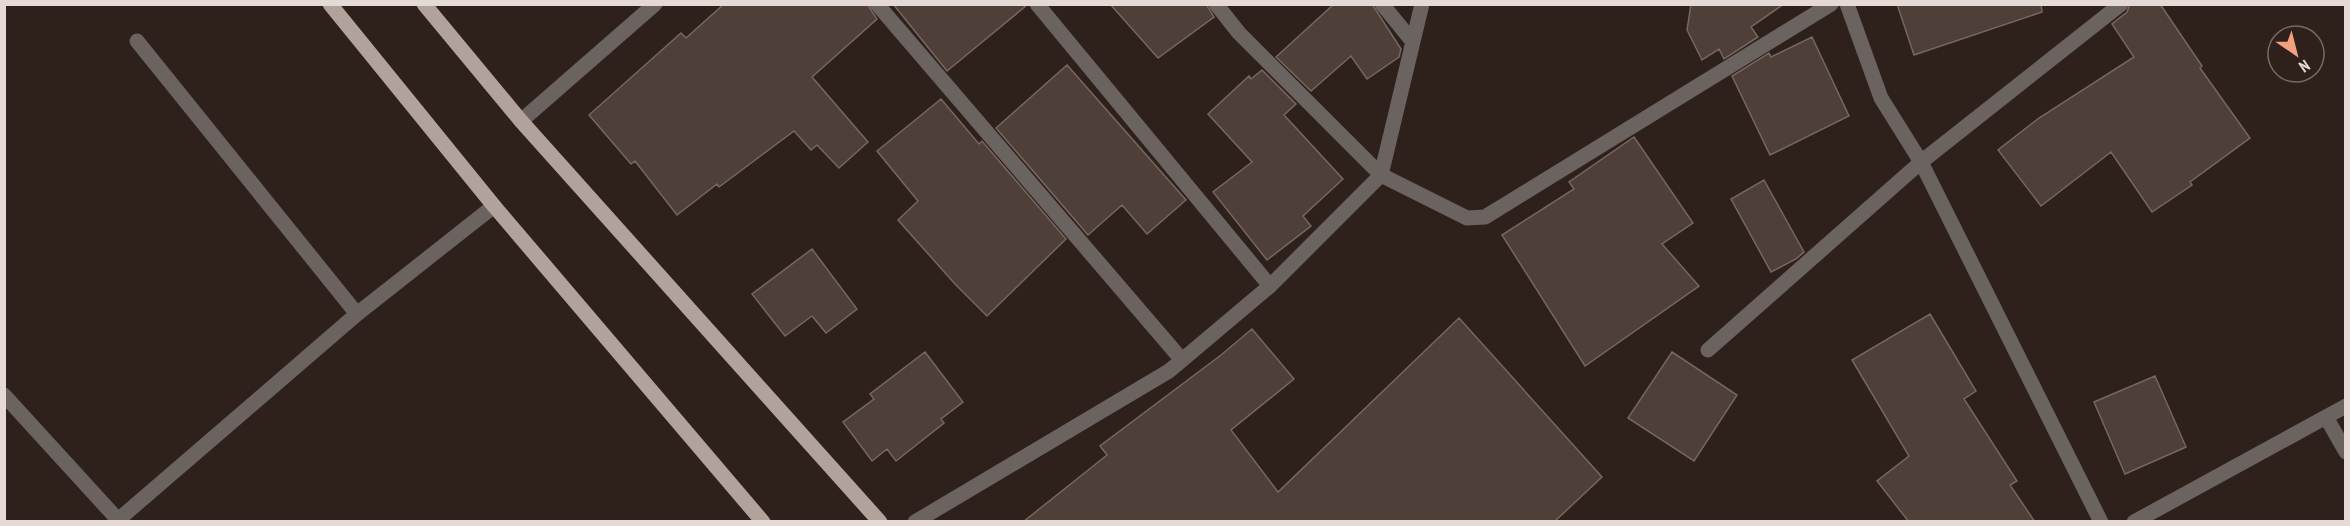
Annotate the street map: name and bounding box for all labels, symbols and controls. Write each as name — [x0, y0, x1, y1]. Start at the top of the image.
north arrow — [2266, 24, 2326, 84]
text: N — [2295, 56, 2314, 77]

